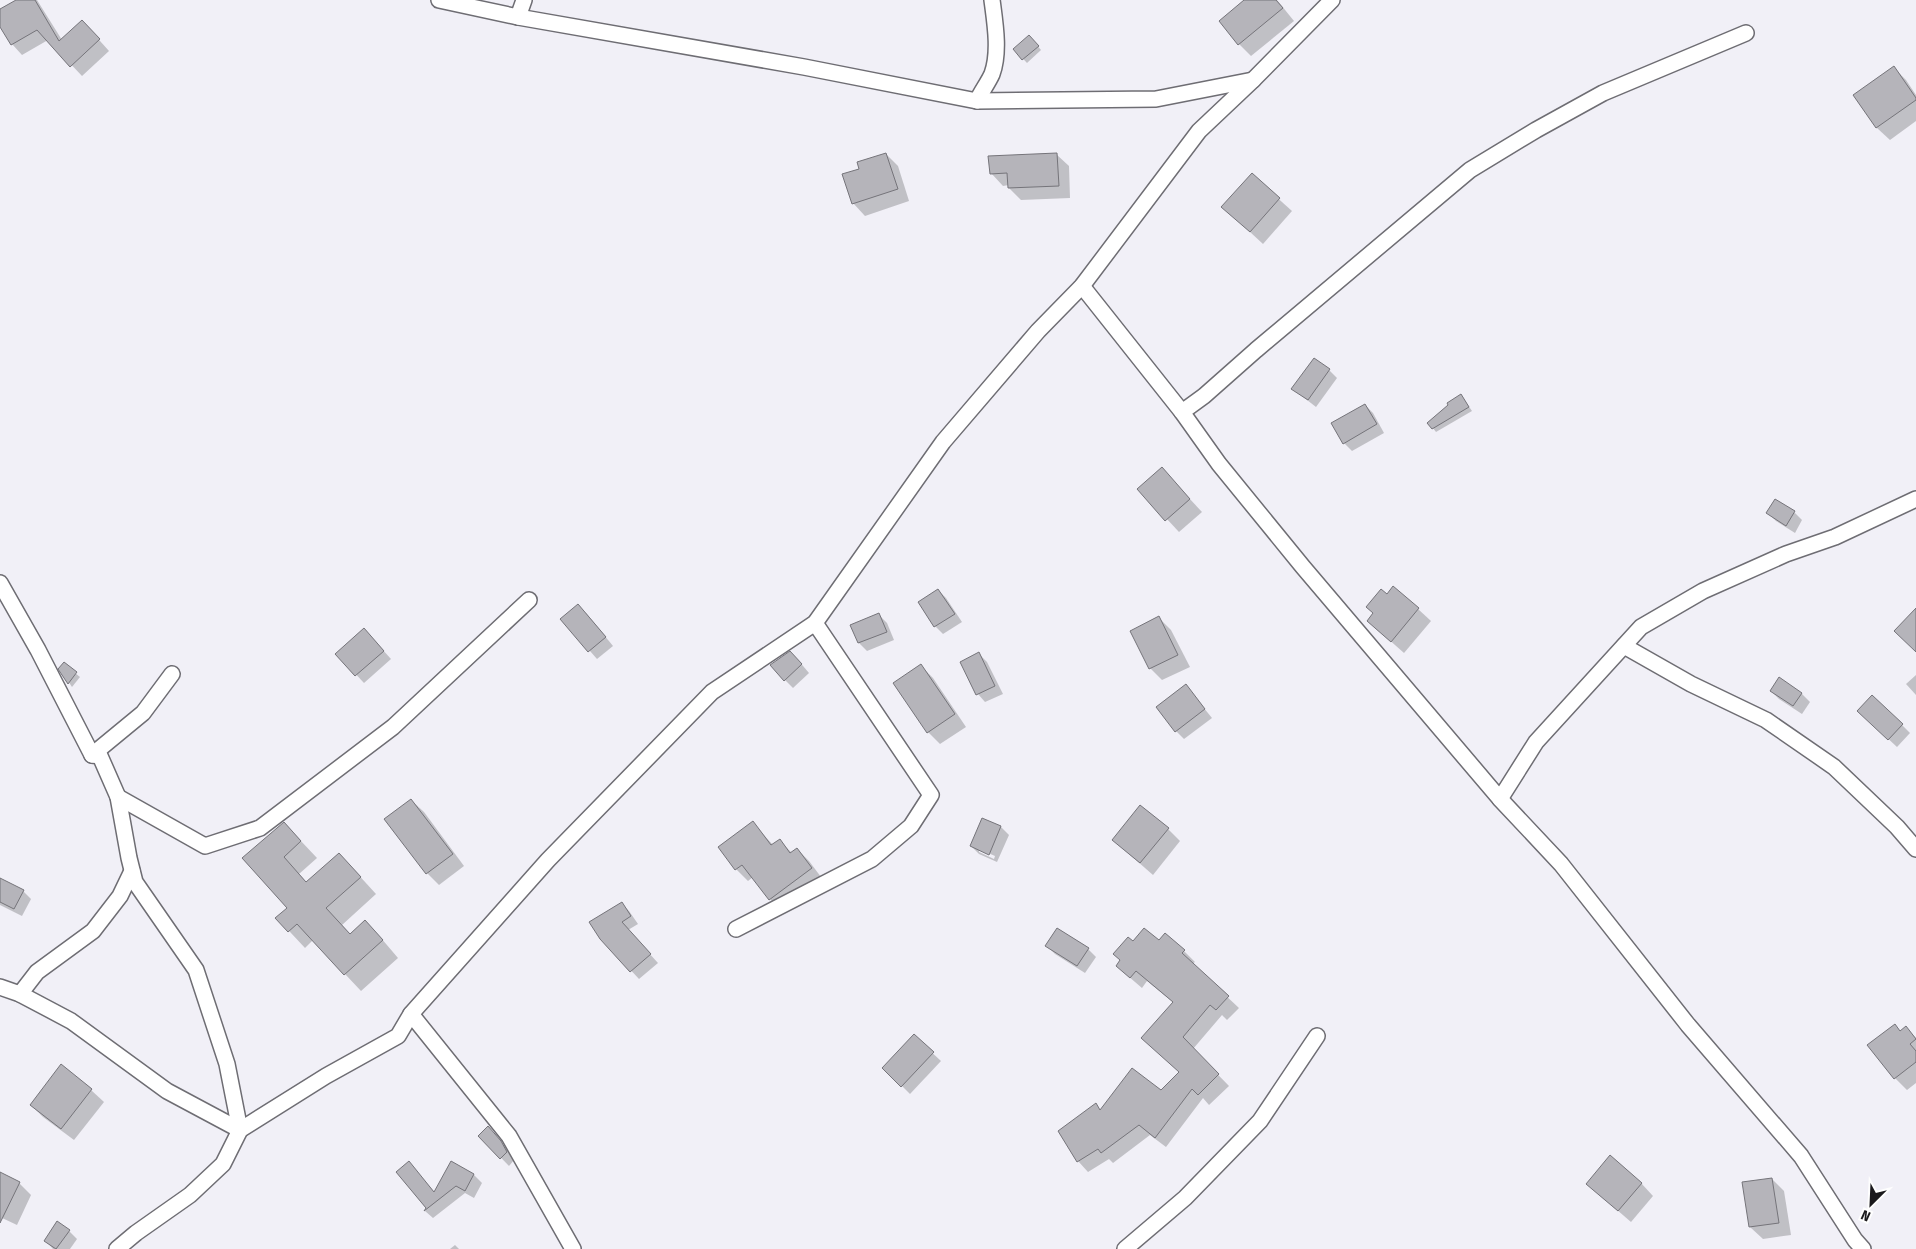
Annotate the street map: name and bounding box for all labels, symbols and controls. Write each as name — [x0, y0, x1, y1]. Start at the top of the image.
north arrow — [1846, 1179, 1896, 1229]
text: N — [1859, 1206, 1873, 1225]

